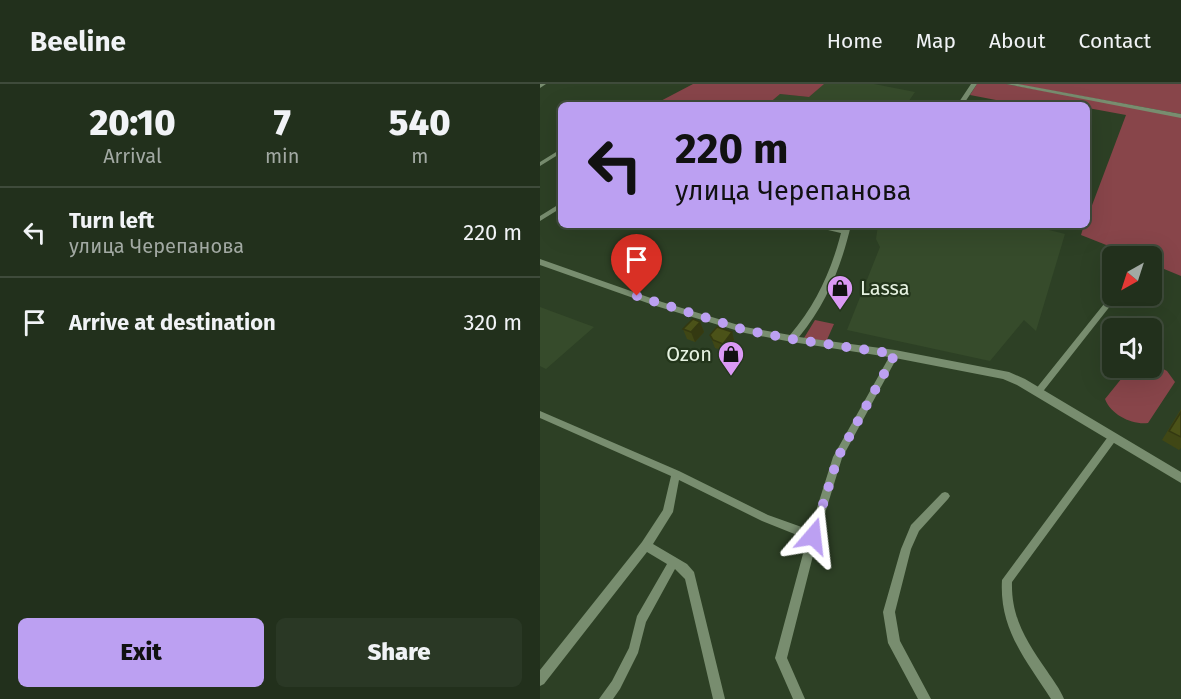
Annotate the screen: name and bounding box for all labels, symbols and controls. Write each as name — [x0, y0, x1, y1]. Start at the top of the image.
text: Beeline — [30, 25, 126, 58]
text: Home — [827, 28, 883, 54]
text: Map — [916, 28, 956, 54]
text: About — [989, 28, 1046, 54]
text: Contact — [1079, 28, 1151, 54]
text: 20:10 — [89, 101, 176, 145]
text: 7 — [274, 101, 291, 145]
text: 540 — [389, 101, 451, 145]
text: 220 m — [675, 124, 788, 174]
icon: left — [576, 126, 654, 204]
text: Arrival — [103, 144, 162, 168]
text: min — [265, 144, 299, 168]
text: m — [411, 144, 428, 168]
text: улица Черепанова — [675, 175, 911, 207]
text: Turn left — [69, 207, 154, 234]
icon: left — [18, 216, 51, 249]
text: 220 m — [463, 219, 522, 246]
text: улица Черепанова — [69, 234, 244, 258]
pin — [611, 234, 662, 296]
icon: arrive — [620, 243, 653, 276]
north arrow — [1102, 246, 1162, 306]
map controls — [1102, 246, 1162, 378]
shop icon: Lassa — [825, 273, 855, 311]
place label: Lassa — [860, 276, 910, 300]
icon: arrive — [18, 306, 51, 339]
text: Arrive at destination — [69, 309, 276, 336]
text: 320 m — [463, 309, 522, 336]
button: sound — [1102, 318, 1162, 378]
shop icon: Ozon — [716, 339, 746, 377]
place label: Ozon — [666, 342, 712, 366]
position arrow — [781, 504, 845, 568]
button: Exit — [18, 618, 264, 687]
button: Share — [276, 618, 522, 687]

